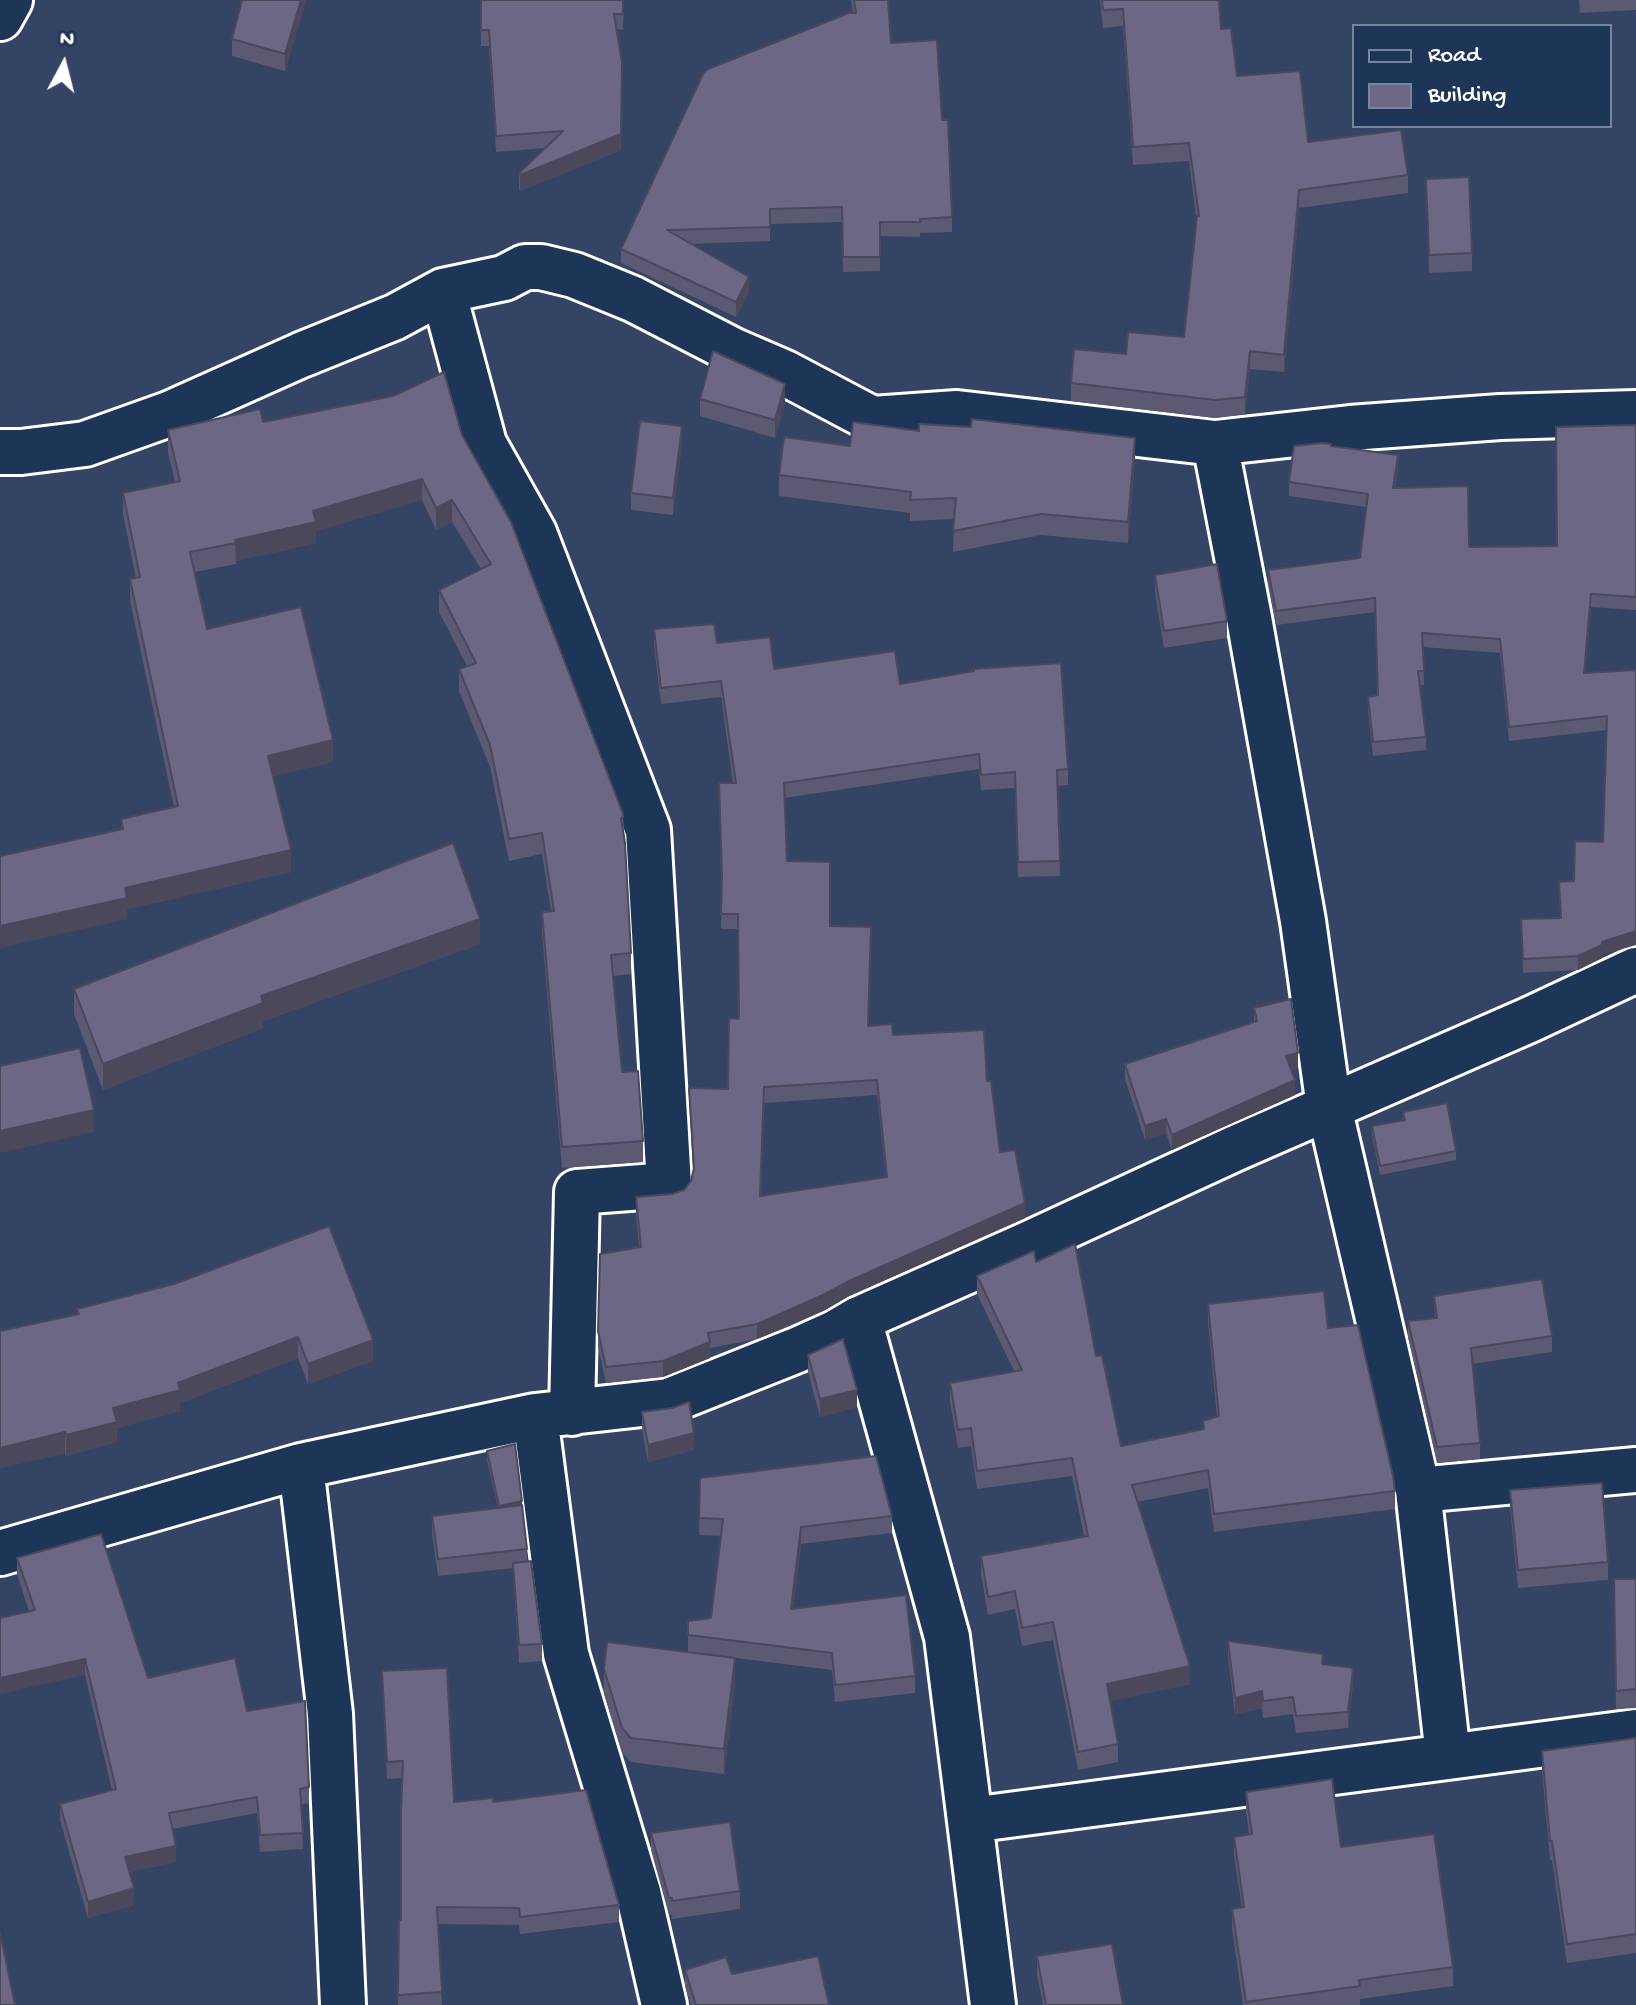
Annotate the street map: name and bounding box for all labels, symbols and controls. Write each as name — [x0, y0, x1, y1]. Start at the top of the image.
north arrow — [24, 24, 104, 104]
legend — [1352, 24, 1612, 128]
text: N — [58, 26, 76, 54]
text: Road — [1428, 42, 1480, 71]
text: Building — [1428, 82, 1506, 111]

